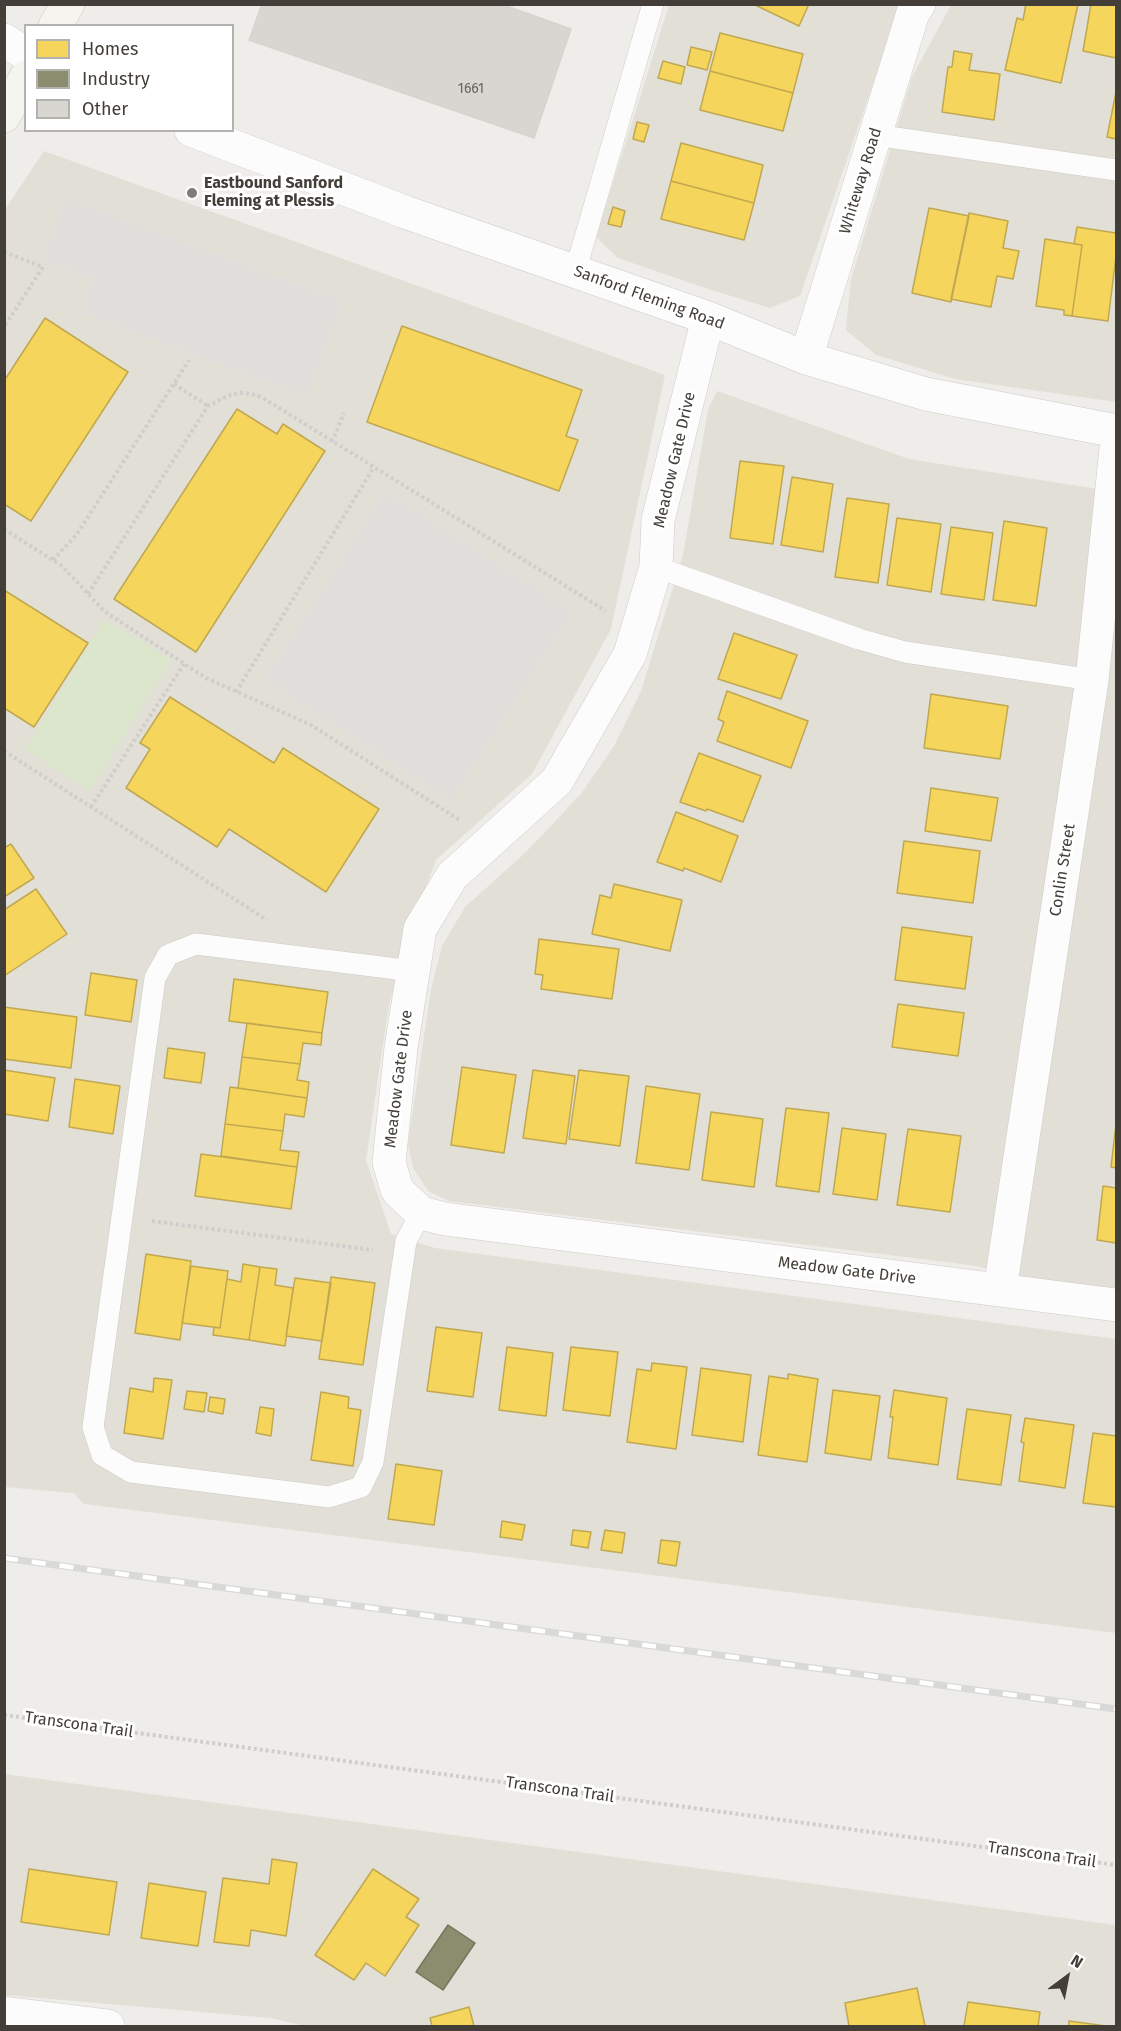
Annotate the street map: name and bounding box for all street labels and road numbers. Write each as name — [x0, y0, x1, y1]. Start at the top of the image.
street label: Whiteway Road — [836, 126, 886, 236]
street label: Sanford Fleming Road — [571, 262, 727, 334]
street label: Meadow Gate Drive — [650, 390, 700, 530]
street label: Conlin Street — [1046, 822, 1080, 918]
street label: Meadow Gate Drive — [381, 1009, 417, 1149]
street label: Meadow Gate Drive — [777, 1253, 917, 1289]
street label: Transcona Trail — [24, 1708, 134, 1742]
street label: Transcona Trail — [505, 1773, 615, 1807]
street label: Transcona Trail — [987, 1838, 1097, 1872]

